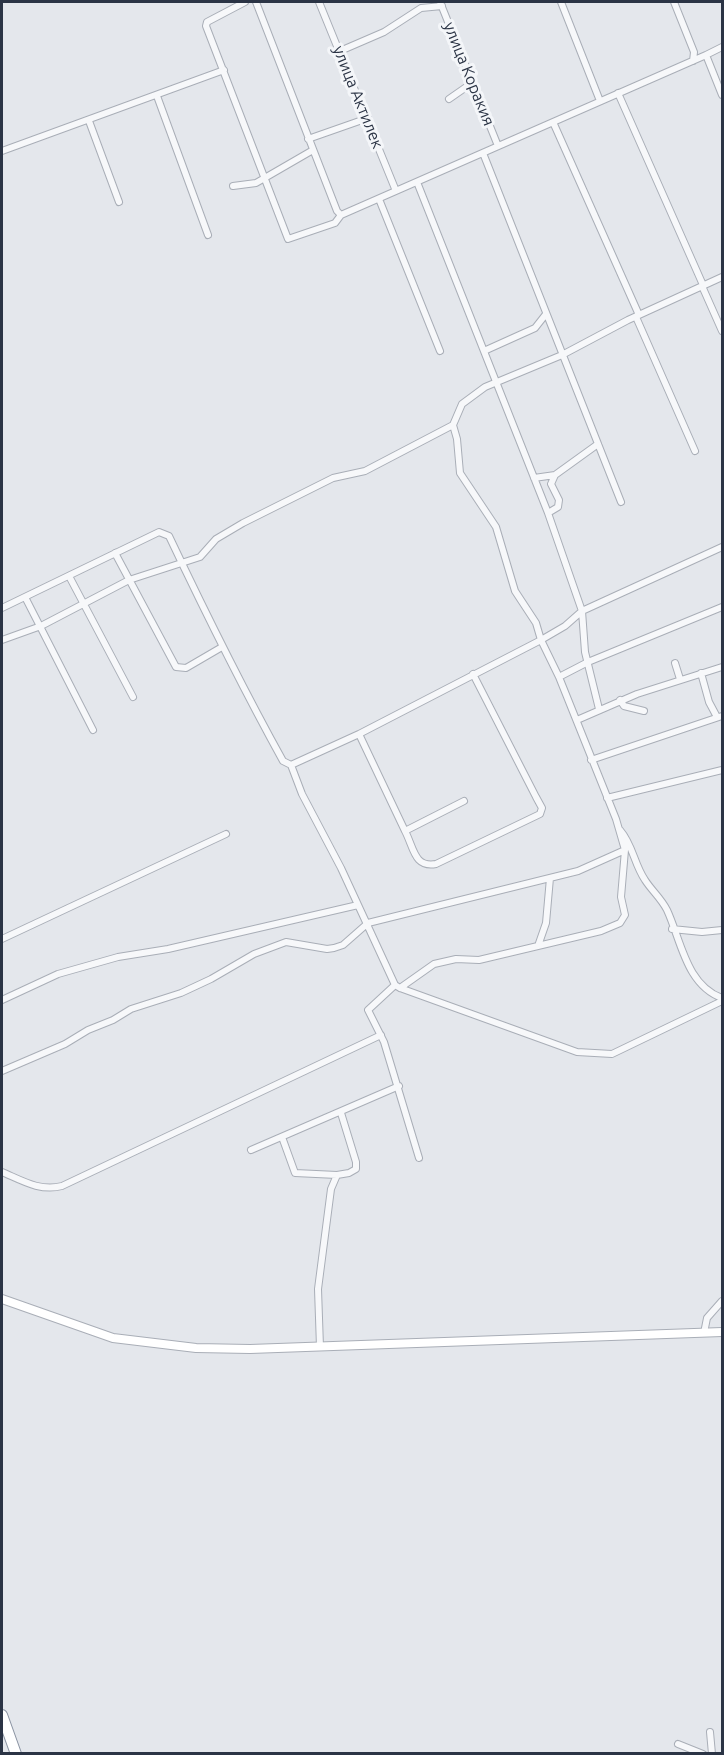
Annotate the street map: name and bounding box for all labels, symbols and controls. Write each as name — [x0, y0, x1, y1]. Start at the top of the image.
street label: улица Коракия — [439, 19, 499, 129]
street label: улица Актилек — [329, 43, 387, 151]

